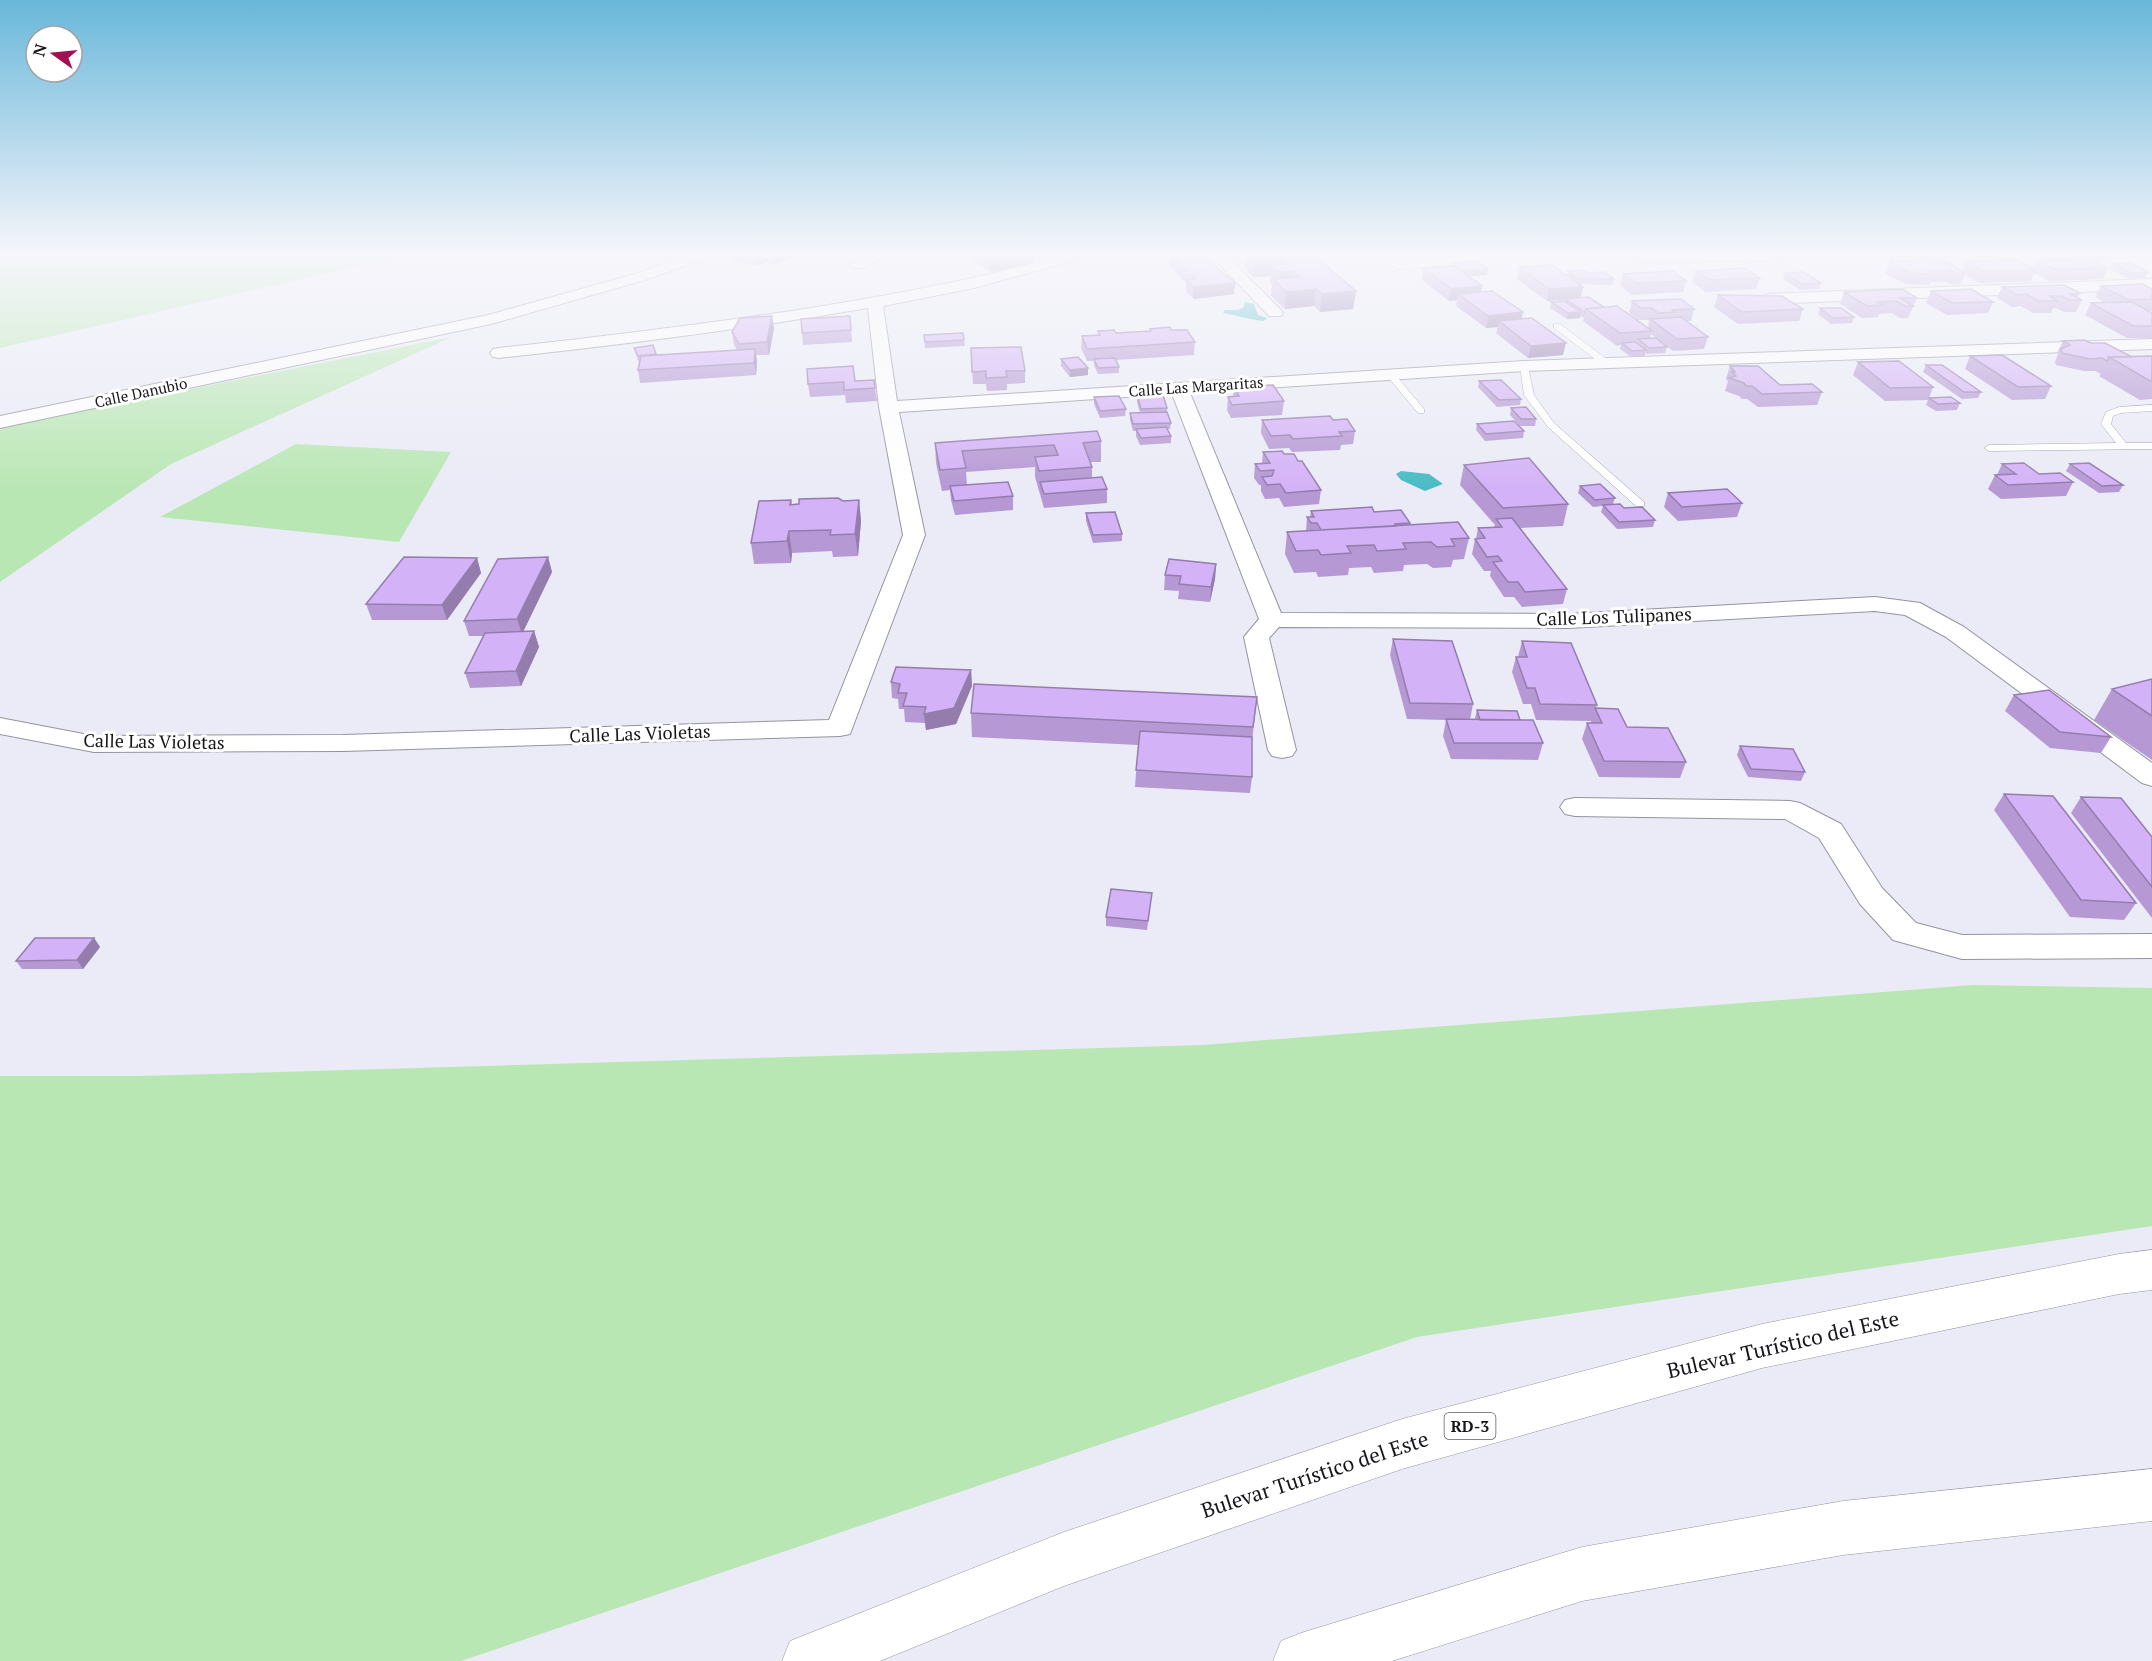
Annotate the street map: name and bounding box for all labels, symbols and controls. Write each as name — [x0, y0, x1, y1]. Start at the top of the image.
north arrow — [24, 24, 84, 84]
text: N — [27, 41, 52, 59]
street label: Calle Las Margaritas — [1128, 371, 1264, 401]
street label: Calle Danubio — [93, 372, 189, 412]
street label: Calle Los Tulipanes — [1536, 601, 1692, 631]
street label: Calle Las Violetas — [569, 719, 711, 747]
street label: Calle Las Violetas — [83, 728, 225, 754]
street label: Bulevar Turístico del Este — [1664, 1304, 1902, 1384]
road number: RD-3 — [1444, 1413, 1496, 1439]
street label: Bulevar Turístico del Este — [1198, 1424, 1432, 1524]

